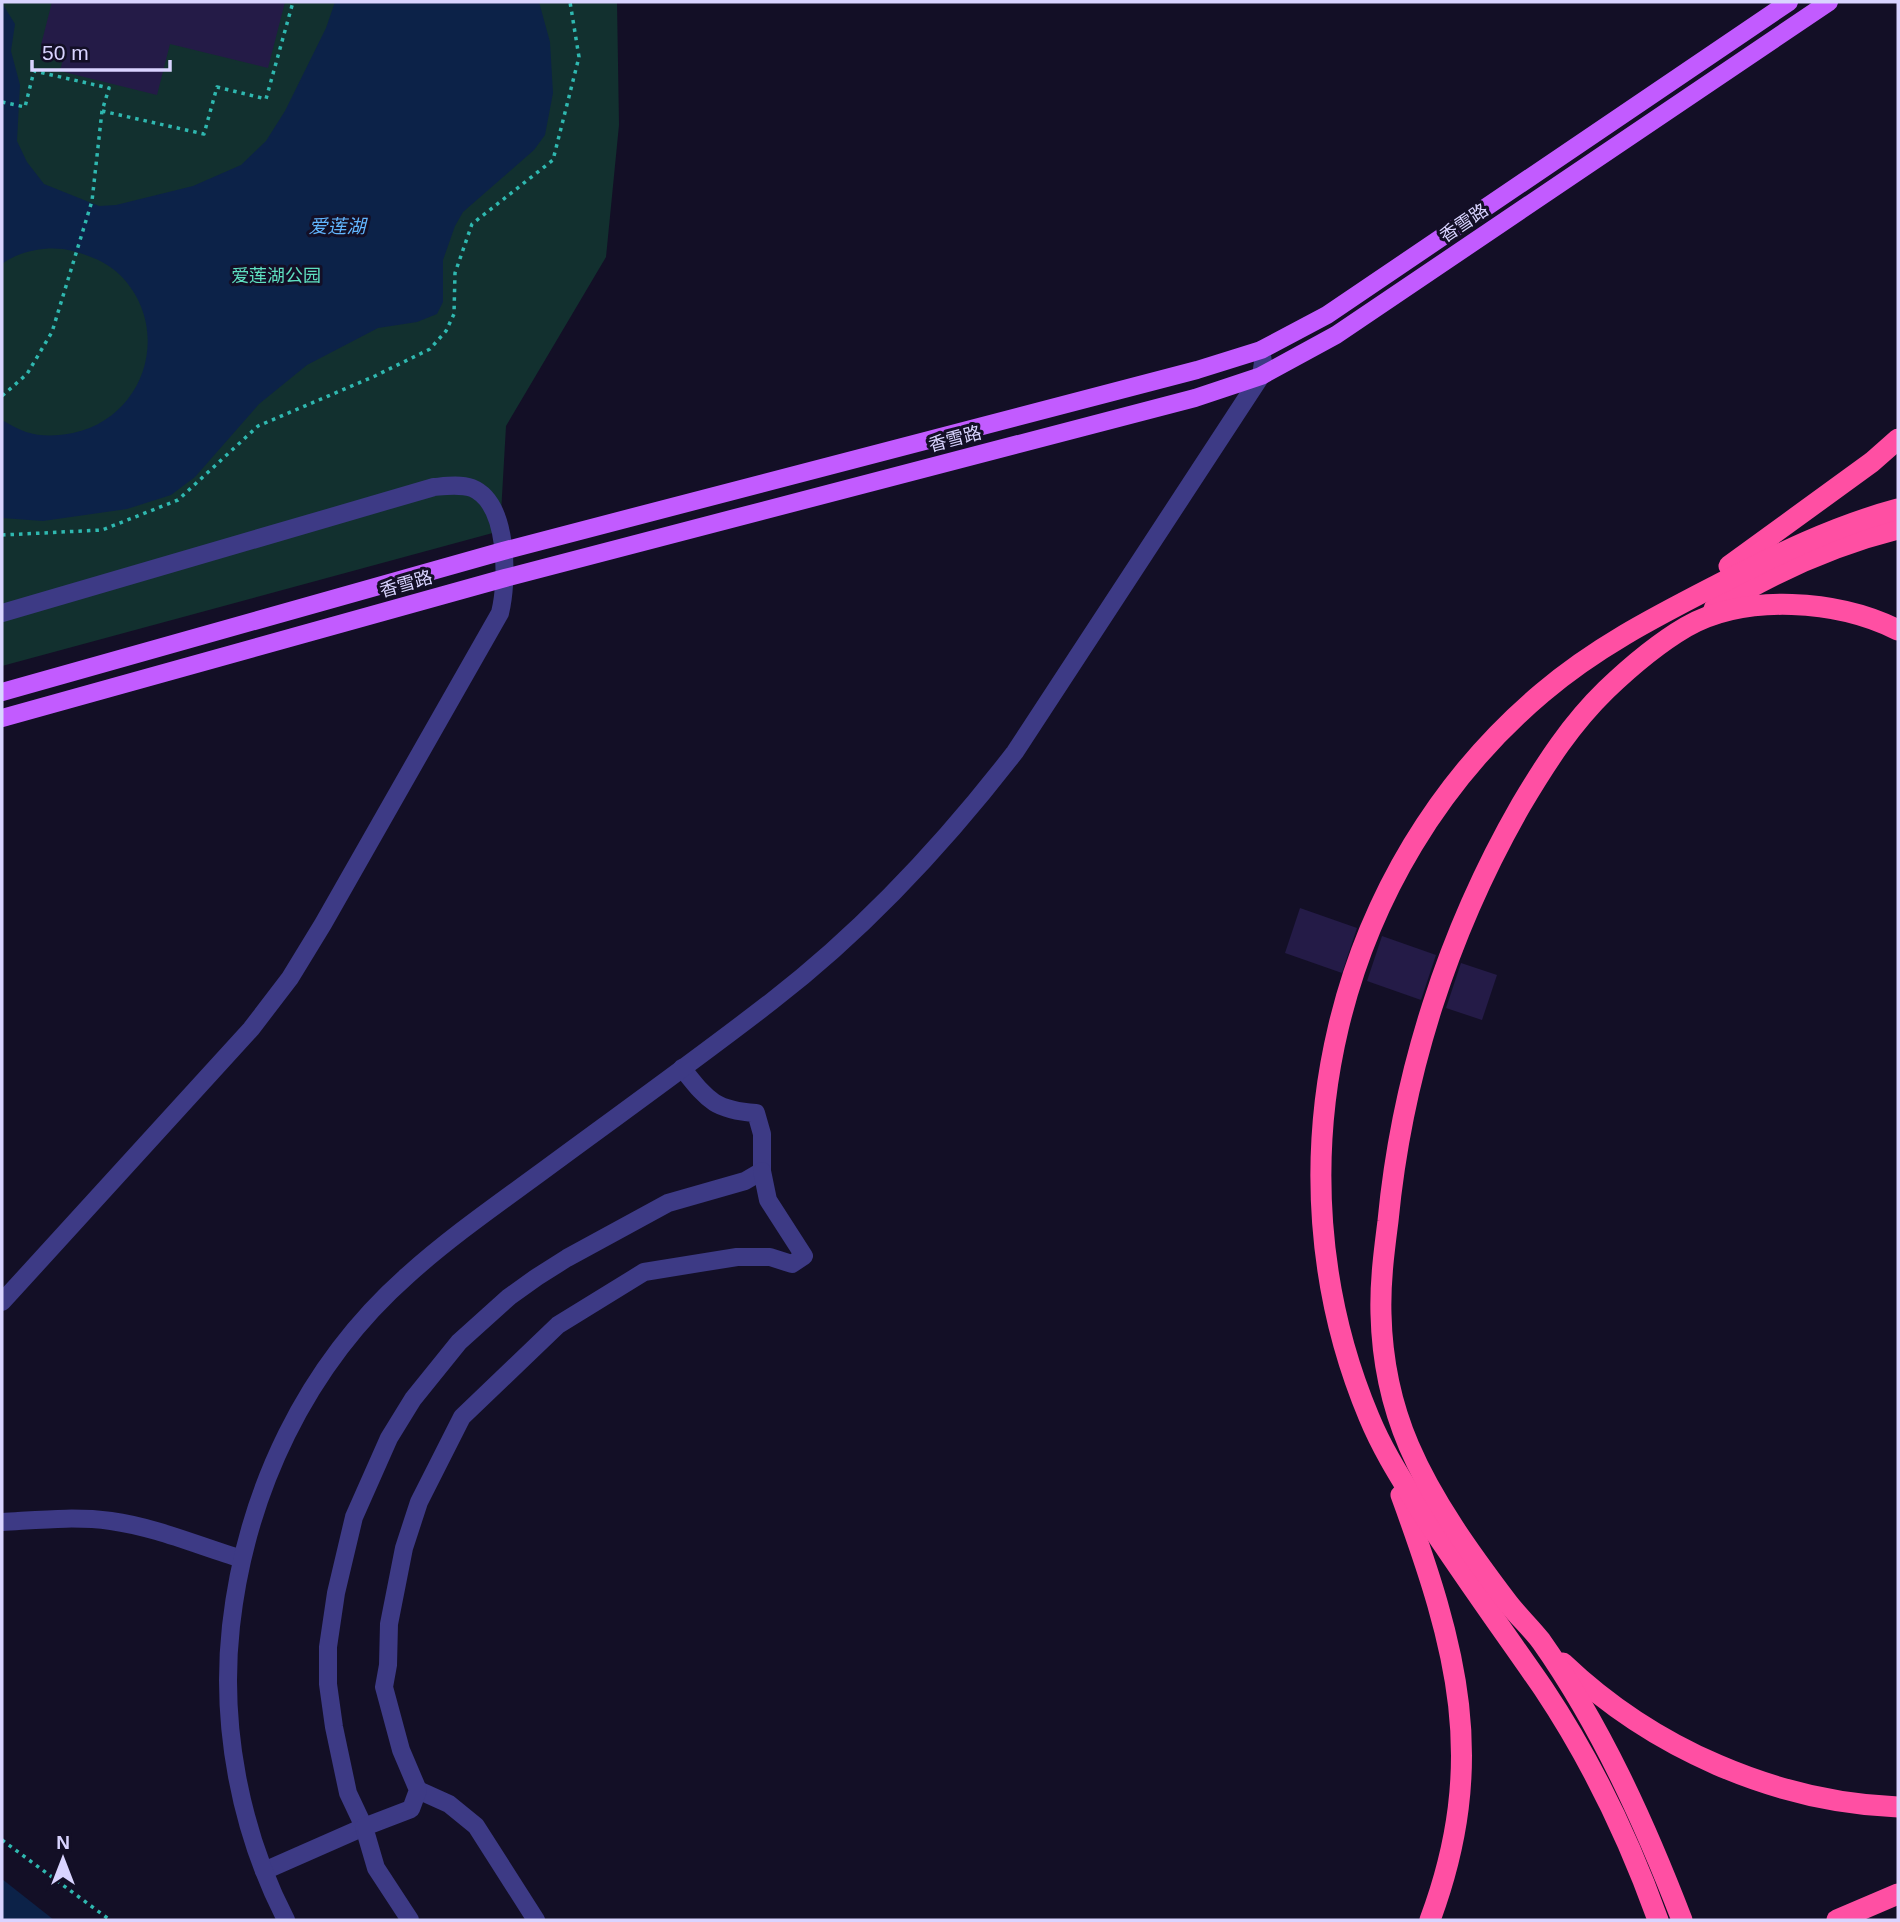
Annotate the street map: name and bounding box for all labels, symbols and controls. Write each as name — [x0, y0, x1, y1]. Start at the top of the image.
scale bar — [32, 28, 170, 72]
text: 50 m — [42, 41, 89, 64]
street label: 香雪路 — [1436, 200, 1492, 246]
water label: 爱莲湖 — [308, 216, 368, 237]
park label: 爱莲湖公园 — [231, 266, 321, 286]
street label: 香雪路 — [926, 422, 984, 456]
street label: 香雪路 — [377, 567, 435, 601]
north arrow — [28, 1824, 98, 1894]
text: N — [56, 1832, 70, 1853]

